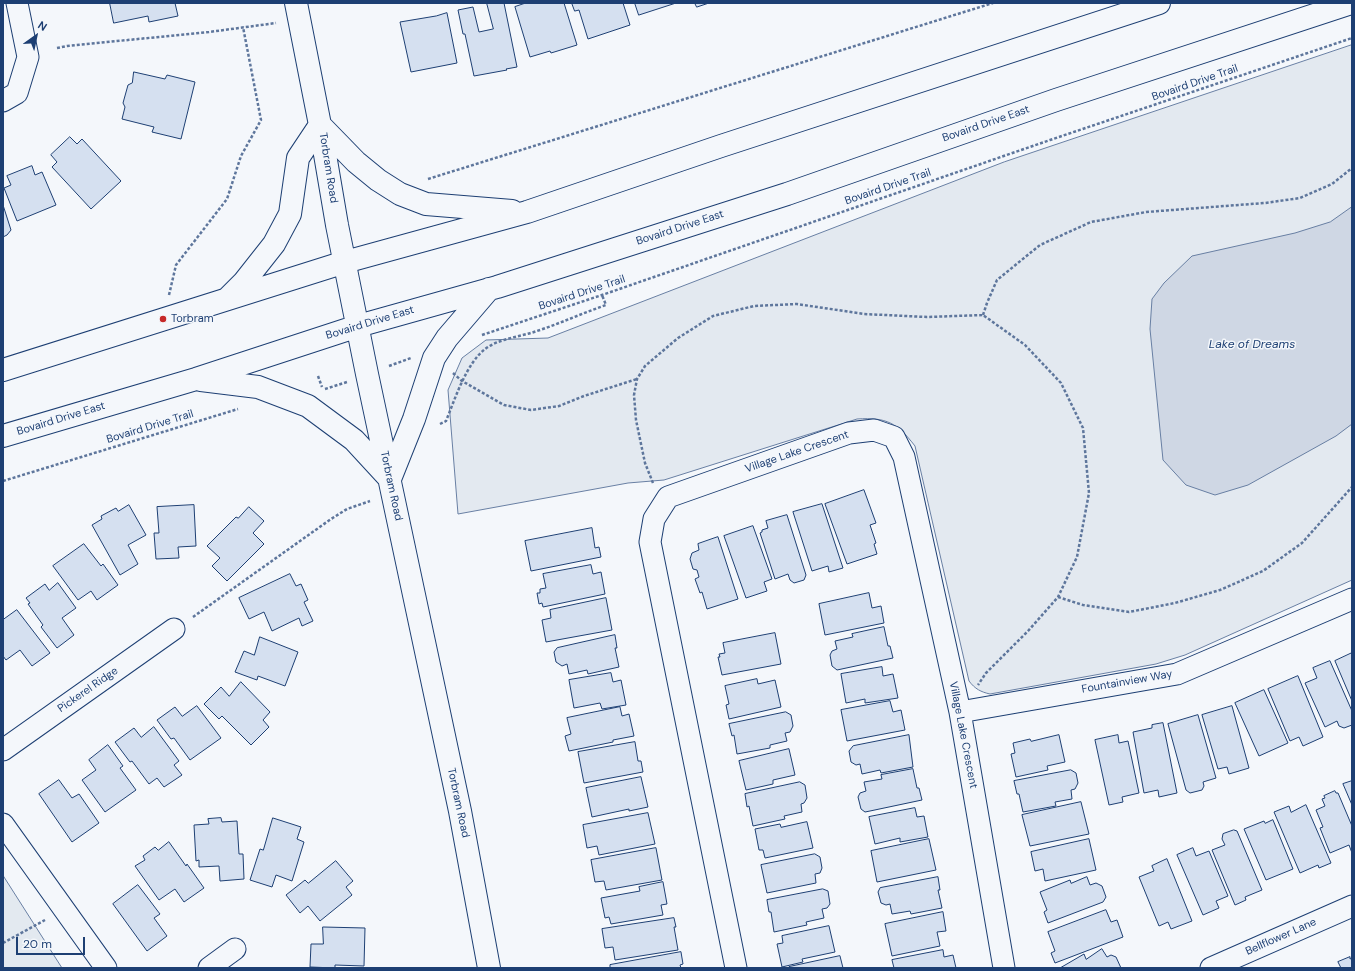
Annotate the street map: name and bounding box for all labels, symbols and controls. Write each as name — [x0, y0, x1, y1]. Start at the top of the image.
north arrow — [16, 16, 56, 56]
text: N — [35, 18, 50, 34]
street label: Bovaird Drive Trail — [1150, 62, 1240, 104]
street label: Bovaird Drive East — [941, 103, 1031, 145]
street label: Torbram Road — [316, 132, 340, 204]
street label: Bovaird Drive Trail — [843, 166, 933, 208]
street label: Bovaird Drive East — [634, 208, 726, 248]
street label: Bovaird Drive Trail — [537, 273, 627, 313]
street label: Bovaird Drive East — [324, 303, 416, 343]
place label: Torbram — [171, 312, 214, 326]
marker: Torbram — [158, 314, 168, 324]
water label: Lake of Dreams — [1209, 338, 1295, 352]
street label: Bovaird Drive East — [15, 399, 107, 439]
street label: Bovaird Drive Trail — [105, 407, 195, 447]
street label: Village Lake Crescent — [743, 428, 851, 476]
street label: Torbram Road — [377, 450, 405, 522]
street label: Pickerel Ridge — [55, 664, 121, 716]
street label: Fountainview Way — [1081, 668, 1173, 696]
street label: Village Lake Crescent — [946, 680, 980, 790]
street label: Torbram Road — [444, 767, 472, 839]
street label: Bellflower Lane — [1244, 916, 1318, 958]
scale bar — [18, 929, 87, 955]
text: 20 m — [23, 936, 52, 952]

